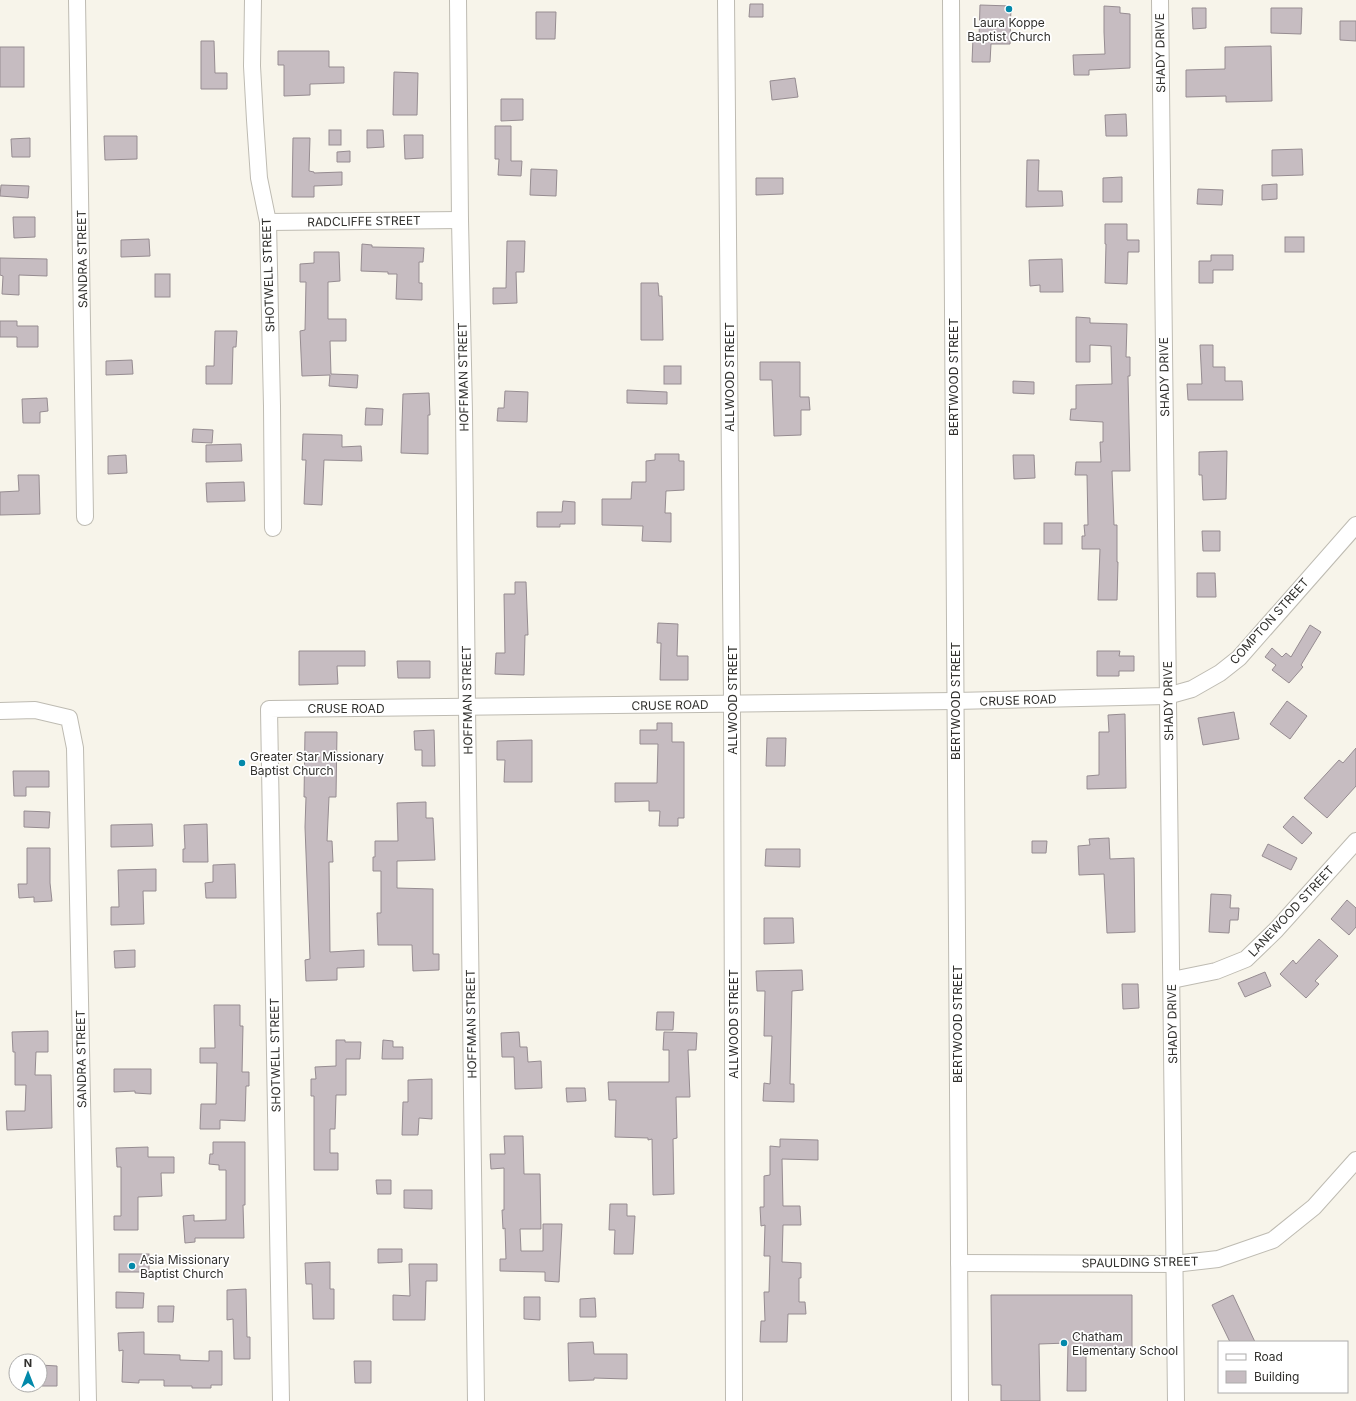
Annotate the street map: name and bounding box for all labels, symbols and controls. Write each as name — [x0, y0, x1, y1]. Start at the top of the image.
marker: Laura Koppe Baptist Church — [1004, 4, 1014, 14]
street label: SHADY DRIVE — [1152, 13, 1168, 93]
place label: Laura Koppe Baptist Church — [967, 15, 1051, 44]
street label: SANDRA STREET — [74, 209, 90, 308]
street label: RADCLIFFE STREET — [307, 213, 421, 229]
street label: SHOTWELL STREET — [258, 217, 277, 332]
street label: BERTWOOD STREET — [946, 318, 961, 436]
street label: HOFFMAN STREET — [455, 322, 471, 432]
street label: ALLWOOD STREET — [722, 322, 737, 432]
street label: SHADY DRIVE — [1156, 337, 1172, 417]
street label: COMPTON STREET — [1226, 575, 1312, 667]
street label: BERTWOOD STREET — [948, 642, 963, 760]
street label: HOFFMAN STREET — [459, 645, 475, 755]
street label: ALLWOOD STREET — [725, 645, 740, 755]
street label: SHADY DRIVE — [1160, 661, 1176, 741]
street label: CRUSE ROAD — [979, 691, 1057, 709]
street label: CRUSE ROAD — [631, 697, 709, 713]
street label: CRUSE ROAD — [307, 701, 385, 716]
place label: Greater Star Missionary Baptist Church — [250, 749, 384, 778]
marker: Greater Star Missionary Baptist Church — [237, 758, 247, 768]
street label: LANEWOOD STREET — [1245, 862, 1337, 960]
street label: BERTWOOD STREET — [950, 965, 965, 1083]
street label: HOFFMAN STREET — [463, 969, 479, 1079]
street label: ALLWOOD STREET — [726, 969, 741, 1079]
street label: SHADY DRIVE — [1164, 984, 1180, 1064]
street label: SHOTWELL STREET — [266, 997, 283, 1112]
street label: SANDRA STREET — [73, 1009, 89, 1108]
place label: Asia Missionary Baptist Church — [140, 1252, 230, 1281]
street label: SPAULDING STREET — [1081, 1253, 1199, 1271]
marker: Asia Missionary Baptist Church — [127, 1261, 137, 1271]
place label: Chatham Elementary School — [1072, 1329, 1178, 1358]
marker: Chatham Elementary School — [1059, 1338, 1069, 1348]
legend — [1218, 1341, 1348, 1393]
text: Road — [1254, 1349, 1283, 1364]
north arrow — [8, 1353, 48, 1393]
text: N — [24, 1356, 32, 1370]
text: Building — [1254, 1369, 1299, 1384]

